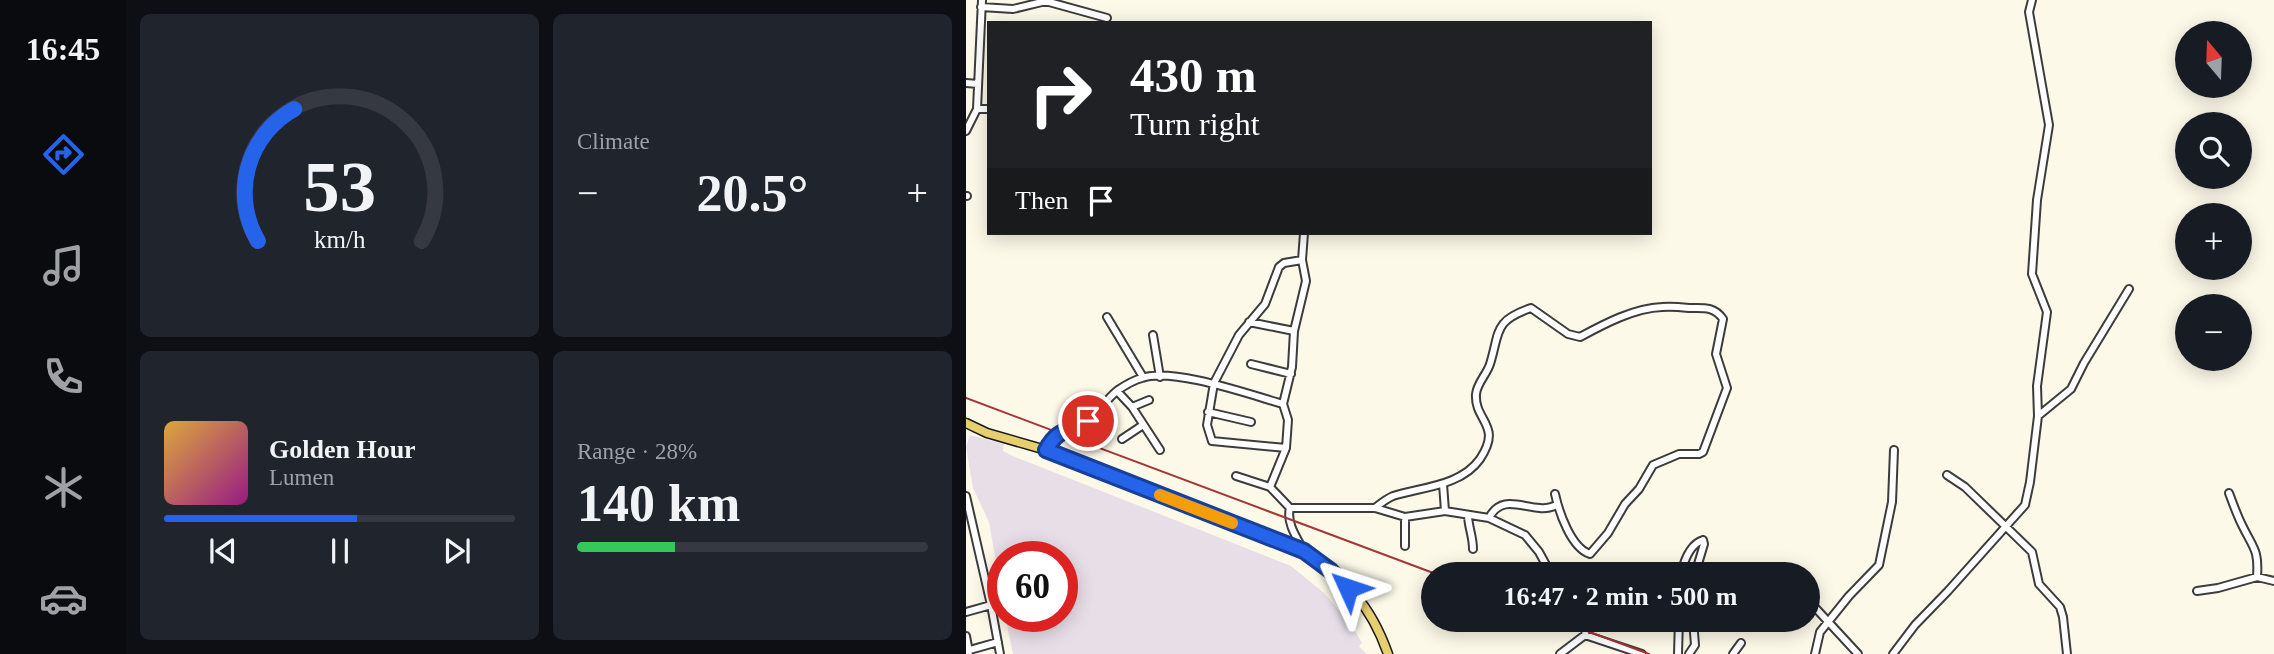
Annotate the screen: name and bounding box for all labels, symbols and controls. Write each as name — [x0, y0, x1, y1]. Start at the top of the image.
north arrow — [2175, 21, 2252, 98]
map controls — [2175, 21, 2252, 371]
text: 16:45 — [26, 31, 100, 67]
text: 430 m — [1130, 48, 1257, 103]
icon: right — [1015, 49, 1106, 140]
text: Turn right — [1130, 106, 1260, 142]
button: search — [2175, 112, 2252, 189]
text: Climate — [577, 129, 650, 154]
icon: directions — [39, 130, 88, 179]
text: 53 — [303, 147, 376, 228]
text: 20.5° — [697, 165, 808, 222]
text: − — [577, 172, 598, 214]
text: + — [907, 172, 928, 214]
icon: arrive — [1082, 182, 1120, 220]
text: Then — [1015, 186, 1068, 215]
button: + — [2175, 203, 2252, 280]
text: km/h — [314, 226, 366, 253]
icon: music — [39, 241, 88, 290]
button: − — [2175, 294, 2252, 371]
icon: phone — [39, 352, 88, 401]
pin — [1058, 391, 1118, 451]
icon: arrive — [1069, 402, 1107, 440]
text: Golden Hour — [269, 435, 416, 464]
text: Range · 28% — [577, 439, 697, 464]
icon: climate — [39, 463, 88, 512]
text: Lumen — [269, 465, 334, 490]
text: 140 km — [577, 475, 740, 532]
icon: previous — [204, 532, 242, 570]
icon: pause — [321, 532, 359, 570]
icon: next — [438, 532, 476, 570]
speed limit sign: 60 — [987, 541, 1078, 632]
position arrow — [1311, 551, 1385, 625]
icon: car — [39, 574, 88, 623]
text: 16:47 · 2 min · 500 m — [1504, 582, 1738, 611]

